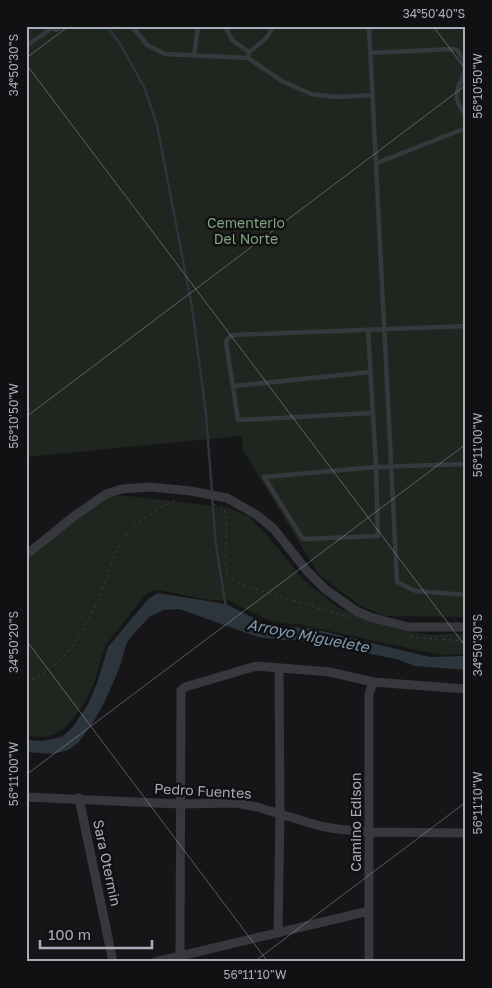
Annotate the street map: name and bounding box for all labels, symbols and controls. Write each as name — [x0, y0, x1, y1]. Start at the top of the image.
text: 34°50'40"S — [403, 6, 466, 21]
text: 34°50'30"S — [6, 34, 21, 96]
text: 56°10'50"W — [470, 53, 485, 119]
park label: Cementerio Del Norte — [207, 214, 285, 247]
text: 56°10'50"W — [6, 383, 21, 449]
text: 56°11'00"W — [470, 412, 485, 477]
text: 34°50'20"S — [6, 611, 21, 673]
water label: Arroyo Miguelete — [246, 614, 372, 657]
text: 34°50'30"S — [470, 614, 485, 676]
text: 56°11'00"W — [6, 741, 21, 806]
text: 56°11'10"W — [470, 771, 485, 834]
street label: Camino Edison — [347, 772, 364, 872]
street label: Pedro Fuentes — [154, 779, 252, 802]
street label: Sara Otermin — [90, 818, 125, 908]
scale bar — [40, 918, 152, 950]
text: 100 m — [48, 925, 91, 943]
text: 56°11'10"W — [224, 967, 287, 982]

